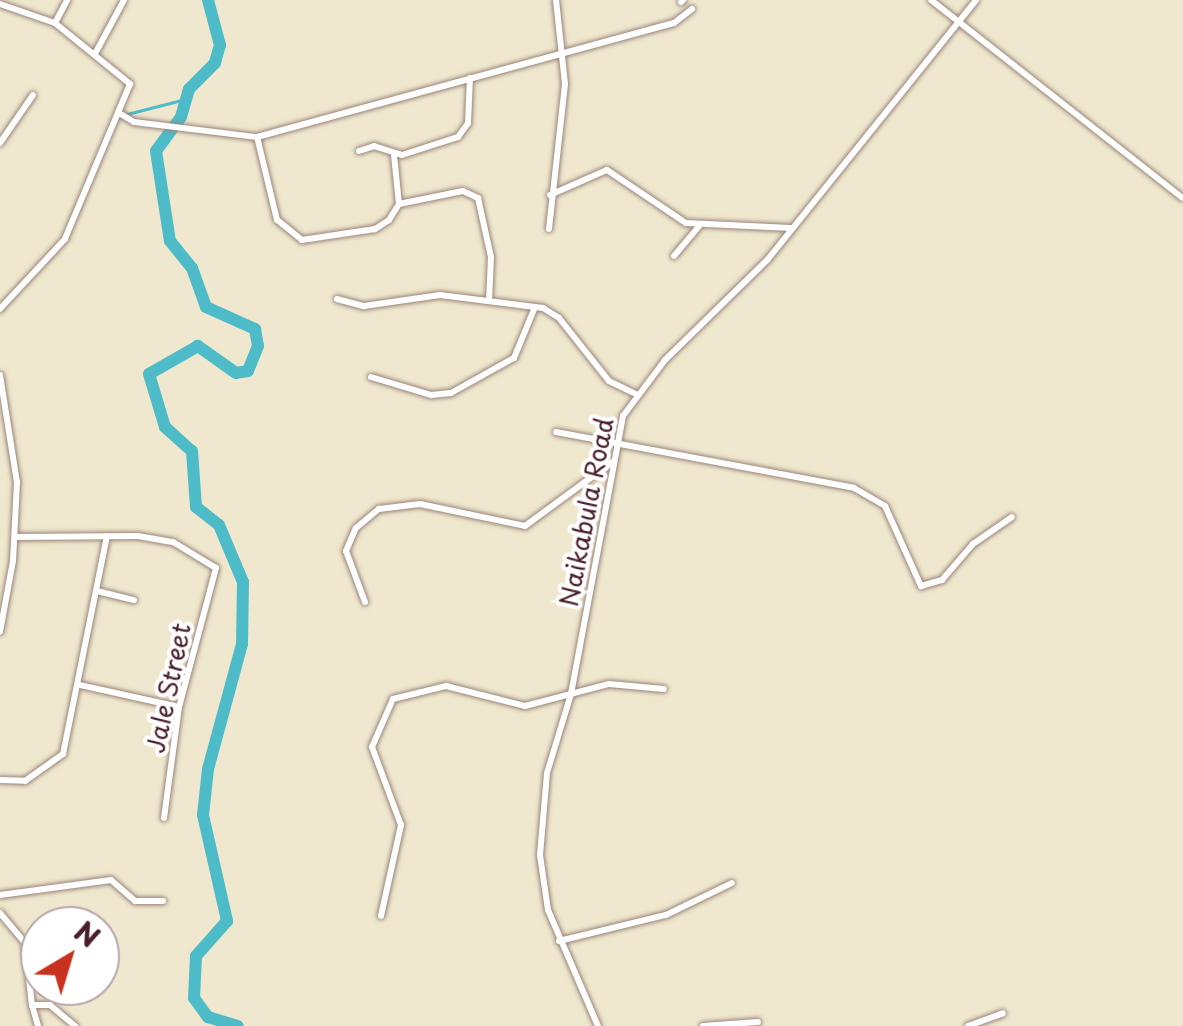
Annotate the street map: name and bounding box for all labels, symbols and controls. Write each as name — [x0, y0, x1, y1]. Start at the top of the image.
street label: Naikabula Road — [553, 415, 619, 609]
street label: Jale Street — [140, 620, 196, 756]
north arrow — [20, 906, 120, 1006]
text: N — [66, 910, 110, 957]

